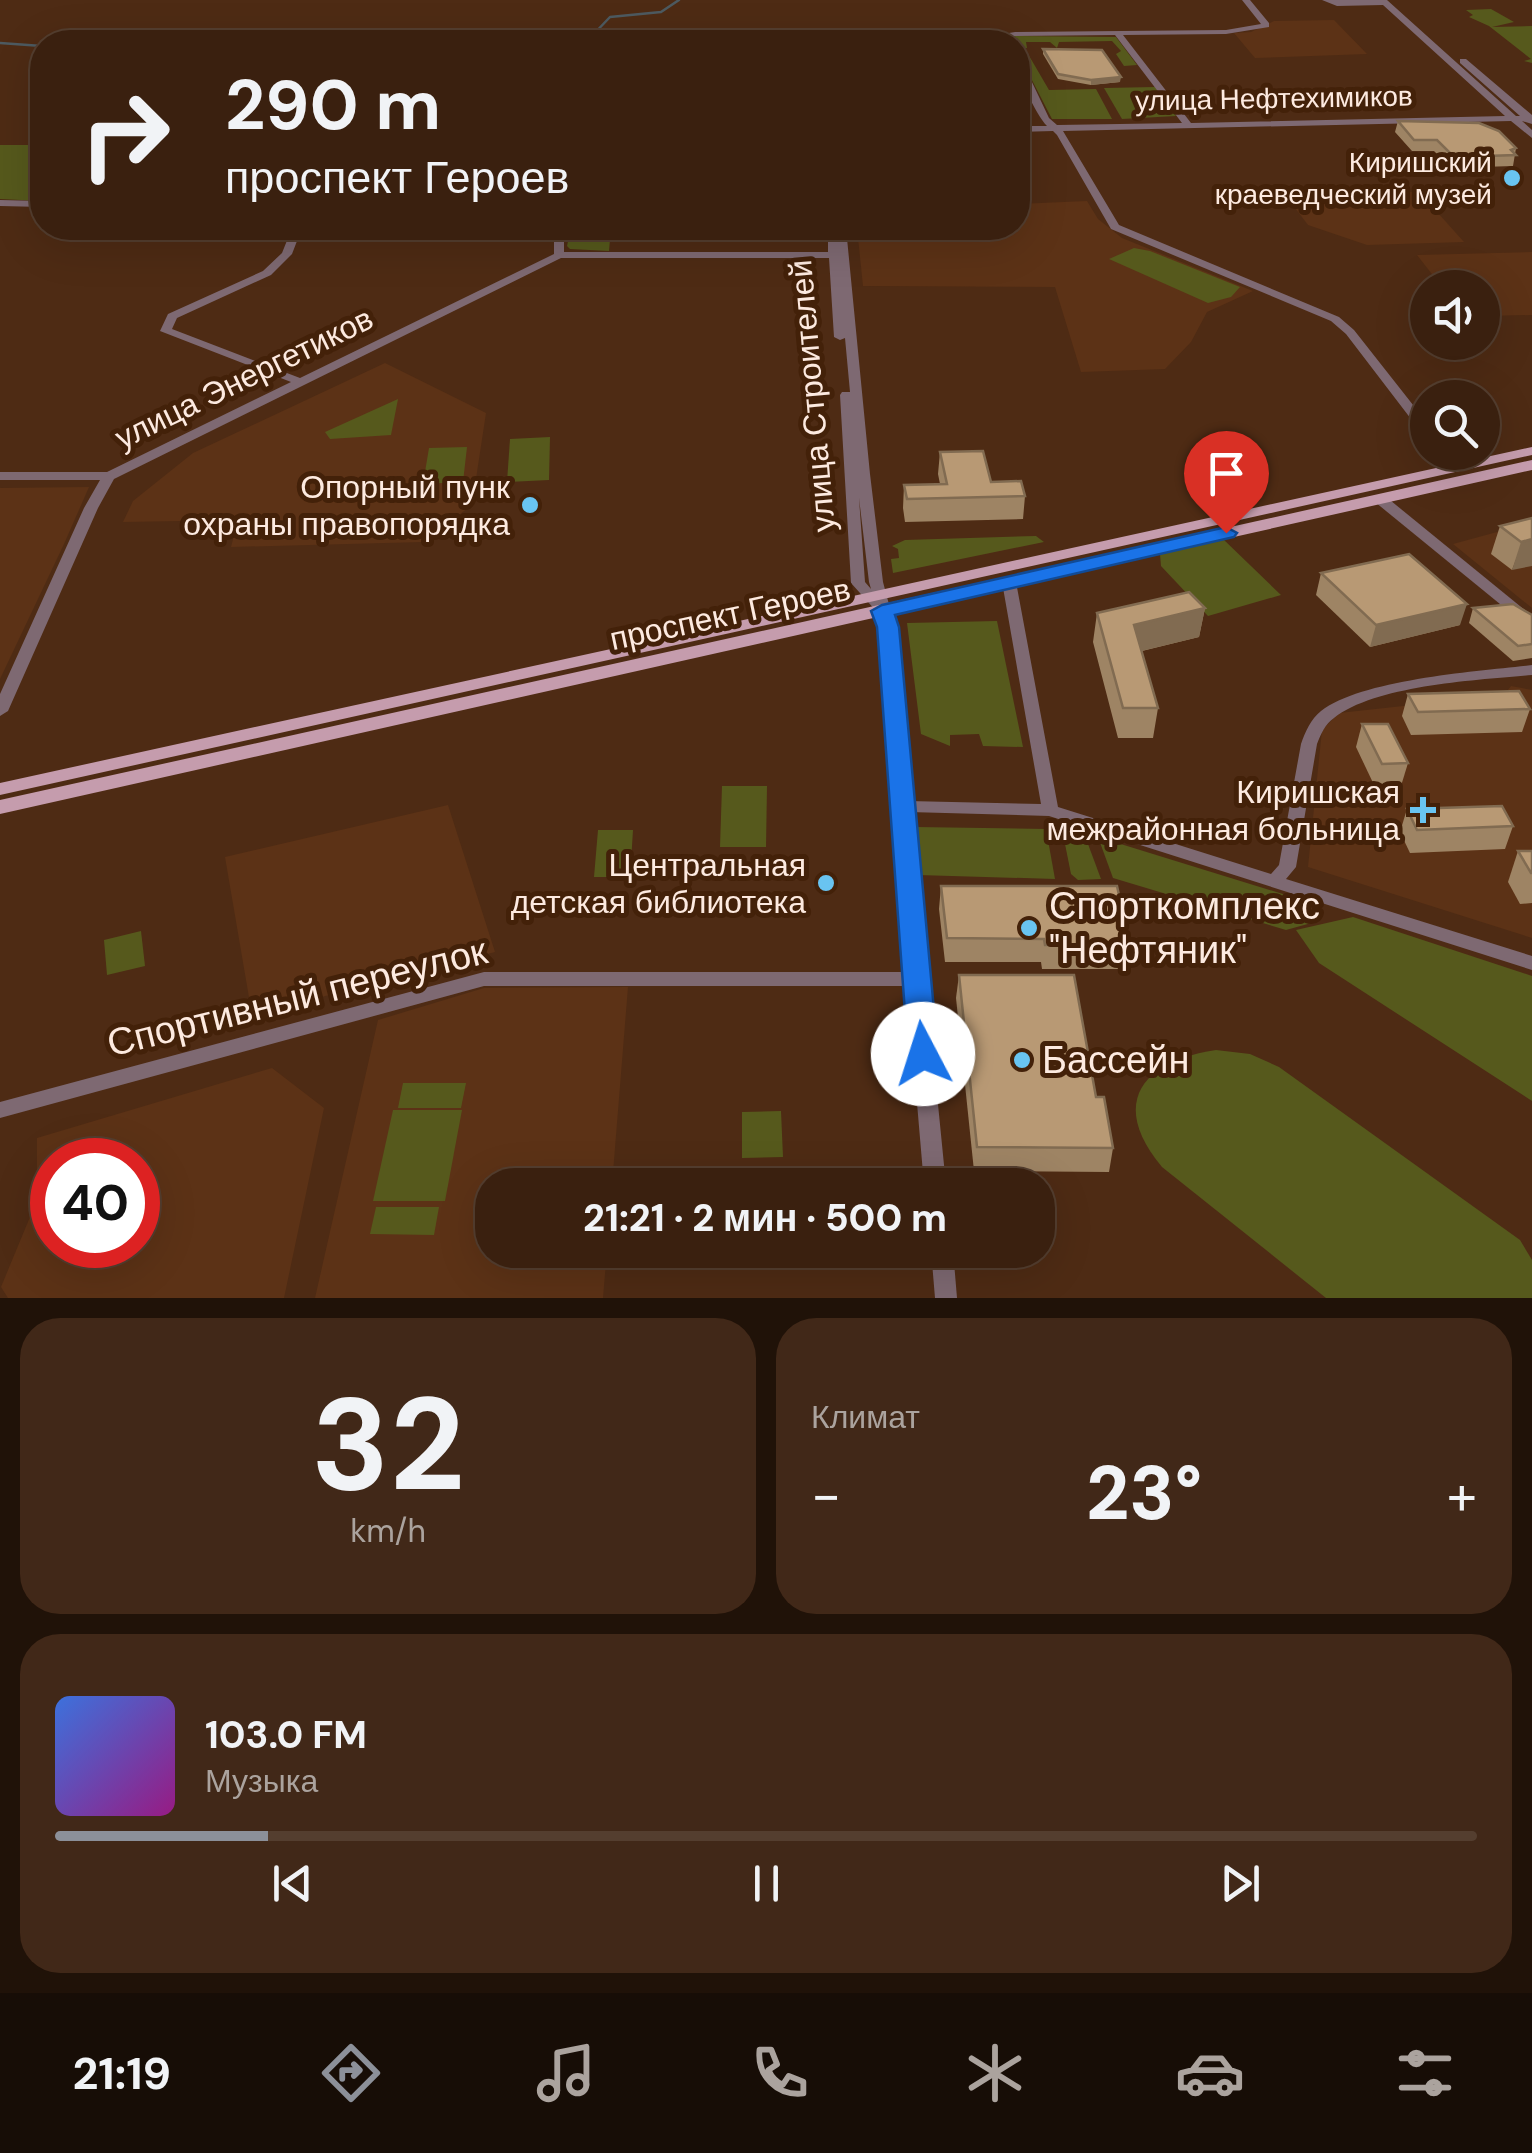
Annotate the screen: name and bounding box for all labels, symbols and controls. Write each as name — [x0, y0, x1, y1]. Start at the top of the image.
text: 290 m — [225, 60, 441, 151]
icon: right — [60, 70, 190, 200]
street label: улица Нефтехимиков — [1135, 78, 1413, 119]
place label: Киришский краеведческий музей — [1215, 144, 1492, 213]
text: проспект Героев — [225, 148, 569, 207]
marker: Киришский краеведческий музей — [1501, 167, 1523, 189]
street label: улица Строителей — [779, 258, 845, 534]
map controls — [1410, 270, 1500, 470]
button: sound — [1410, 270, 1500, 360]
street label: улица Энергетиков — [108, 297, 380, 459]
button: search — [1410, 380, 1500, 470]
pin — [1184, 431, 1269, 534]
icon: arrive — [1199, 446, 1254, 501]
place label: Опорный пунк охраны правопорядка — [183, 466, 511, 545]
marker: Опорный пунк охраны правопорядка — [519, 494, 541, 516]
street label: проспект Героев — [606, 568, 854, 660]
place label: Киришская межрайонная больница — [1046, 771, 1400, 850]
marker: Киришская межрайонная больница — [1410, 797, 1436, 823]
place label: Центральная детская библиотека — [511, 844, 806, 923]
marker: Центральная детская библиотека — [815, 872, 837, 894]
place label: Спорткомплекс "Нефтяник" — [1049, 881, 1320, 975]
marker: Спорткомплекс "Нефтяник" — [1018, 917, 1040, 939]
street label: Спортивный переулок — [102, 925, 493, 1068]
position arrow — [871, 1002, 975, 1106]
place label: Бассейн — [1042, 1035, 1189, 1085]
marker: Бассейн — [1011, 1049, 1033, 1071]
speed limit sign: 40 — [30, 1138, 160, 1268]
text: 21:21 · 2 мин · 500 m — [583, 1193, 947, 1243]
text: 32 — [311, 1360, 465, 1529]
text: Климат — [811, 1396, 920, 1438]
text: 23° — [1086, 1445, 1202, 1542]
text: − — [811, 1459, 841, 1531]
text: + — [1447, 1459, 1477, 1531]
text: km/h — [350, 1510, 426, 1552]
text: 103.0 FM — [205, 1710, 367, 1760]
text: Музыка — [205, 1760, 318, 1802]
icon: previous — [265, 1856, 320, 1911]
icon: pause — [739, 1856, 794, 1911]
icon: next — [1213, 1856, 1268, 1911]
icon: directions — [316, 2038, 386, 2108]
icon: music — [531, 2038, 601, 2108]
icon: phone — [745, 2038, 815, 2108]
icon: climate — [960, 2038, 1030, 2108]
icon: car — [1175, 2038, 1245, 2108]
icon: filters — [1390, 2038, 1460, 2108]
text: 21:19 — [72, 2044, 171, 2103]

